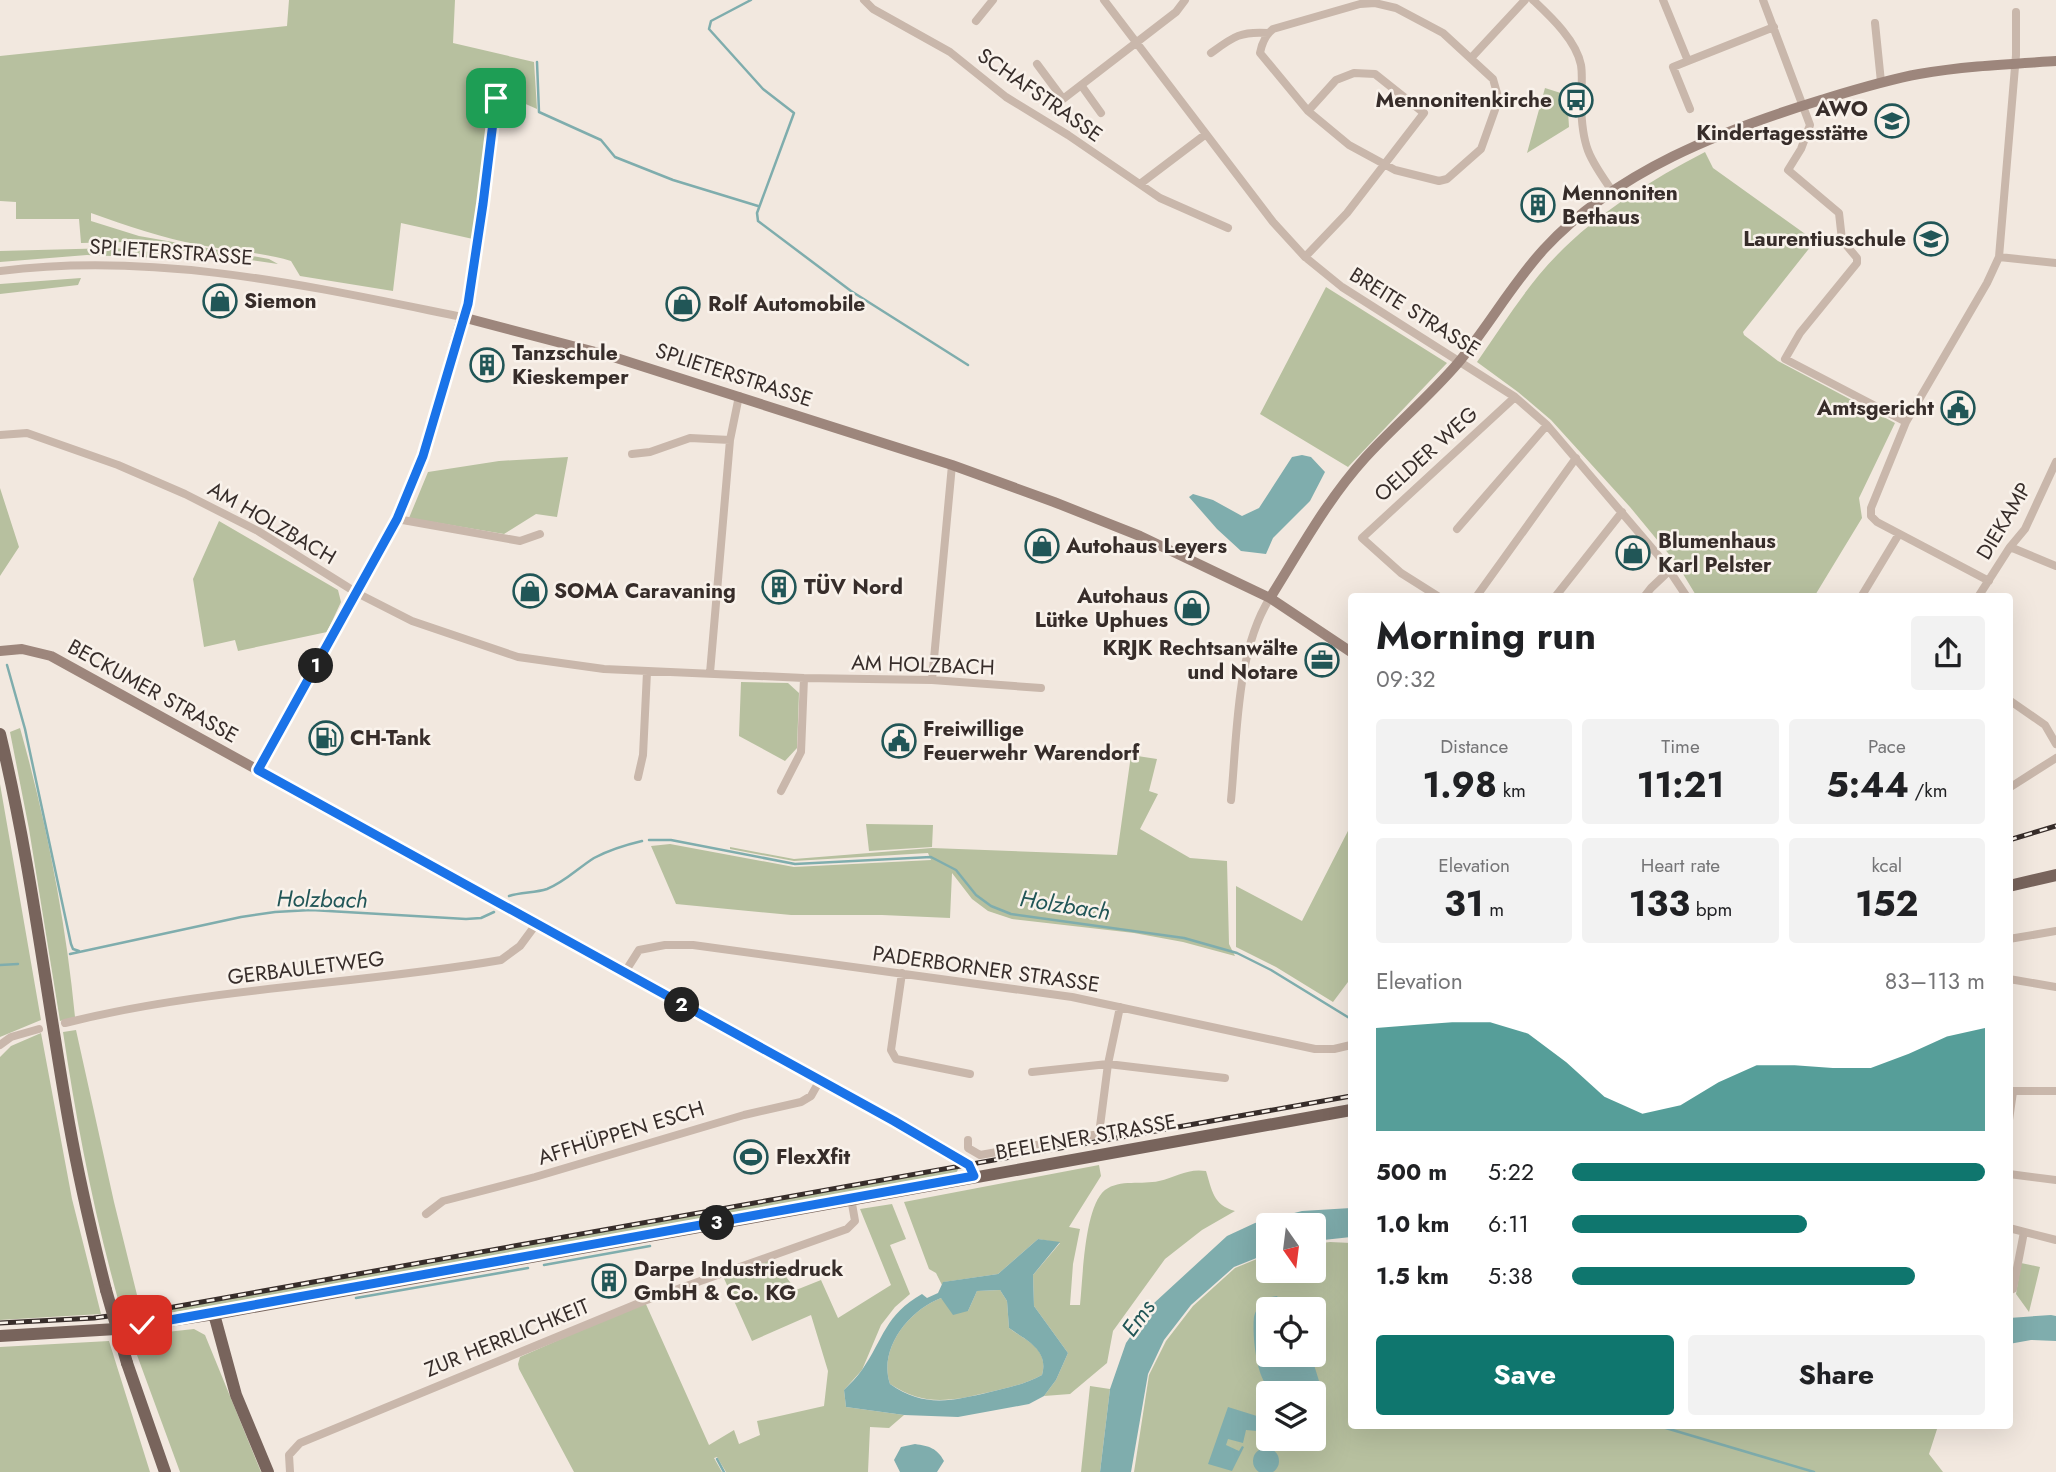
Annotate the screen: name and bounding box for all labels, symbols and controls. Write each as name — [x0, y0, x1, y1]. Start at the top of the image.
street label: SCHAFSTRASSE — [971, 41, 1109, 149]
pin — [466, 68, 526, 128]
icon: arrive — [477, 79, 515, 117]
bus stop icon: Mennonitenkirche — [1557, 81, 1595, 119]
place label: Mennonitenkirche — [1375, 85, 1552, 115]
place label: AWO Kindertagesstätte — [1696, 94, 1868, 148]
school or university icon: AWO Kindertagesstätte — [1873, 102, 1911, 140]
place label: Mennoniten Bethaus — [1562, 178, 1678, 232]
building icon: Mennoniten Bethaus — [1519, 186, 1557, 224]
school or university icon: Laurentiusschule — [1912, 220, 1950, 258]
place label: Laurentiusschule — [1743, 224, 1906, 254]
street label: SPLIETERSTRASSE — [88, 231, 254, 273]
street label: BREITE STRASSE — [1344, 260, 1486, 364]
shop icon: Siemon — [201, 282, 239, 320]
shop icon: Rolf Automobile — [664, 285, 702, 323]
place label: Siemon — [244, 286, 317, 316]
place label: Rolf Automobile — [708, 289, 865, 319]
street label: SPLIETERSTRASSE — [652, 335, 816, 415]
place label: Tanzschule Kieskemper — [512, 338, 629, 392]
building icon: Tanzschule Kieskemper — [468, 346, 506, 384]
public building icon: Amtsgericht — [1939, 389, 1977, 427]
place label: Amtsgericht — [1816, 393, 1934, 423]
street label: OELDER WEG — [1368, 399, 1484, 509]
street label: AM HOLZBACH — [202, 474, 342, 572]
street label: DIEKAMP — [1969, 477, 2039, 565]
place label: Blumenhaus Karl Pelster — [1658, 526, 1776, 580]
shop icon: Autohaus Leyers — [1023, 527, 1061, 565]
place label: Autohaus Leyers — [1065, 531, 1227, 561]
shop icon: Blumenhaus Karl Pelster — [1614, 534, 1652, 572]
building icon: TÜV Nord — [760, 568, 798, 606]
shop icon: SOMA Caravaning — [511, 572, 549, 610]
place label: TÜV Nord — [804, 572, 903, 602]
place label: SOMA Caravaning — [554, 576, 736, 606]
place label: Autohaus Lütke Uphues — [1035, 581, 1168, 635]
shop icon: Autohaus Lütke Uphues — [1173, 589, 1211, 627]
text: Morning run — [1376, 608, 1596, 663]
button: share — [1911, 616, 1985, 690]
street label: BECKUMER STRASSE — [62, 632, 244, 750]
place label: KRJK Rechtsanwälte und Notare — [1103, 633, 1298, 687]
office icon: KRJK Rechtsanwälte und Notare — [1303, 641, 1341, 679]
pin: 1 — [298, 648, 334, 684]
street label: AM HOLZBACH — [851, 648, 995, 682]
text: 1 — [311, 652, 320, 679]
text: 09:32 — [1376, 662, 1436, 696]
place label: Freiwillige Feuerwehr Warendorf — [923, 714, 1140, 768]
fuel station icon: CH-Tank — [307, 719, 345, 757]
public building icon: Freiwillige Feuerwehr Warendorf — [880, 722, 918, 760]
place label: CH-Tank — [350, 723, 431, 753]
text: Distance — [1440, 733, 1508, 760]
text: Time — [1661, 733, 1700, 760]
text: Pace — [1868, 733, 1906, 760]
text: 1.98 — [1422, 760, 1497, 810]
text: 11:21 — [1637, 760, 1724, 810]
text: 5:44 — [1826, 760, 1909, 810]
text: km — [1497, 777, 1526, 804]
text: /km — [1909, 777, 1948, 804]
text: Elevation — [1438, 852, 1510, 879]
text: Heart rate — [1641, 852, 1720, 879]
text: kcal — [1871, 852, 1902, 879]
text: 31 — [1444, 879, 1484, 929]
text: 133 — [1629, 879, 1690, 929]
text: 152 — [1855, 879, 1919, 929]
water label: Holzbach — [276, 881, 368, 917]
water label: Holzbach — [1017, 881, 1113, 929]
text: m — [1484, 896, 1504, 923]
text: bpm — [1690, 896, 1732, 923]
street label: PADERBORNER STRASSE — [871, 938, 1101, 1000]
street label: GERBAULETWEG — [226, 943, 386, 993]
text: Elevation — [1376, 964, 1463, 998]
text: 83–113 m — [1885, 964, 1985, 998]
pin: 2 — [664, 988, 700, 1023]
text: 2 — [675, 991, 688, 1018]
street label: AFFHÜPPEN ESCH — [534, 1093, 708, 1173]
street label: BEELENER STRASSE — [993, 1106, 1179, 1168]
sports icon: FlexXfit — [732, 1138, 770, 1176]
place label: FlexXfit — [776, 1142, 851, 1172]
text: 500 m — [1376, 1155, 1447, 1189]
text: 5:22 — [1488, 1155, 1534, 1189]
pin: 3 — [700, 1206, 734, 1240]
text: 1.0 km — [1376, 1207, 1449, 1241]
text: 6:11 — [1488, 1207, 1529, 1241]
text: 3 — [711, 1209, 722, 1236]
north arrow — [1256, 1213, 1326, 1283]
map controls — [1256, 1213, 1326, 1451]
place label: Darpe Industriedruck GmbH & Co. KG — [634, 1254, 843, 1308]
text: 1.5 km — [1376, 1259, 1449, 1293]
text: 5:38 — [1488, 1259, 1533, 1293]
building icon: Darpe Industriedruck GmbH & Co. KG — [590, 1262, 628, 1300]
street label: ZUR HERRLICHKEIT — [420, 1291, 594, 1385]
water label: Ems — [1113, 1292, 1164, 1344]
pin — [112, 1295, 172, 1355]
button: locate — [1256, 1297, 1326, 1367]
icon: check — [123, 1306, 161, 1344]
button: Save — [1376, 1335, 1674, 1415]
button: Share — [1688, 1335, 1985, 1415]
button: layers — [1256, 1381, 1326, 1451]

